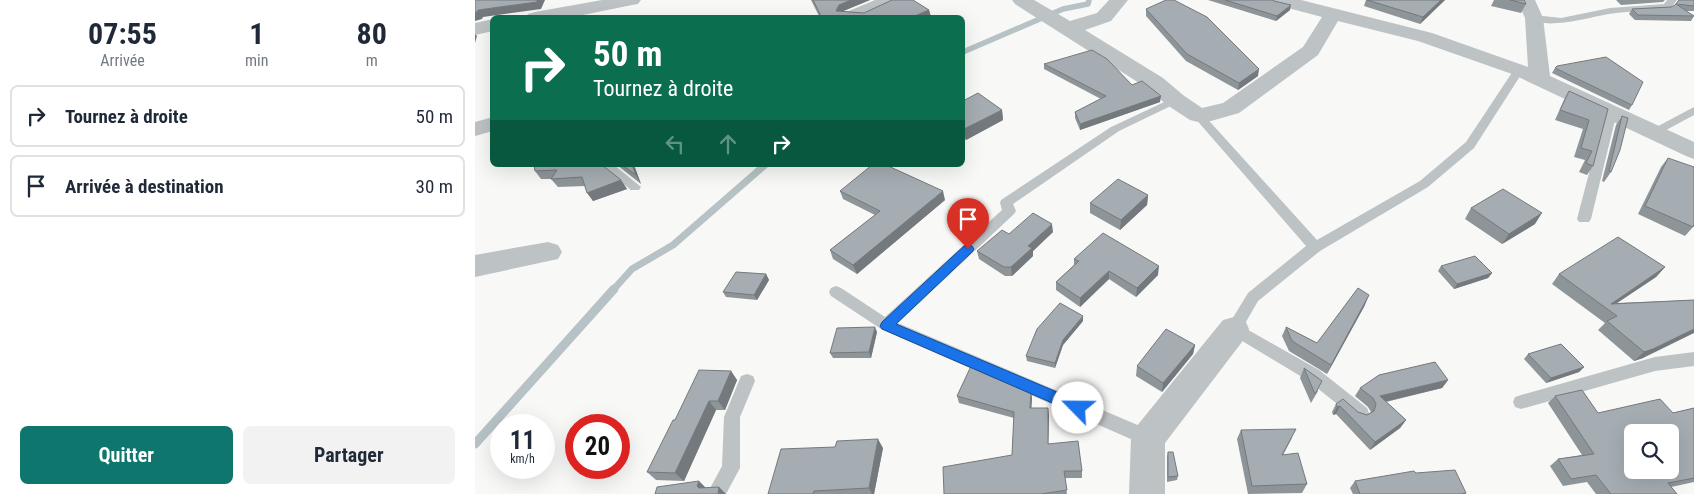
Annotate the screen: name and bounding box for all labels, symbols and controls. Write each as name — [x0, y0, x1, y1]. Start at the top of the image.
text: 07:55 — [88, 16, 157, 51]
text: 1 — [249, 16, 264, 51]
text: 80 — [357, 16, 387, 51]
text: 50 m — [593, 34, 662, 75]
icon: right — [510, 35, 575, 100]
text: Arrivée — [100, 51, 145, 70]
text: min — [245, 51, 268, 70]
text: m — [366, 51, 378, 70]
text: Tournez à droite — [593, 76, 733, 101]
icon: right — [22, 102, 50, 130]
text: Tournez à droite — [65, 105, 188, 128]
text: 50 m — [416, 105, 453, 128]
icon: left — [661, 130, 689, 158]
icon: ahead — [714, 130, 742, 158]
icon: right — [767, 130, 795, 158]
icon: arrive — [22, 172, 50, 200]
text: Arrivée à destination — [65, 175, 224, 198]
text: 30 m — [416, 175, 453, 198]
pin — [947, 198, 989, 249]
icon: arrive — [954, 205, 982, 233]
position arrow — [1051, 381, 1103, 433]
speed limit sign: 20 — [565, 414, 630, 479]
map controls — [1624, 424, 1679, 479]
button: search — [1624, 424, 1679, 479]
button: Quitter — [20, 426, 233, 484]
button: Partager — [243, 426, 455, 484]
text: 11 — [510, 426, 535, 455]
text: km/h — [510, 452, 535, 466]

